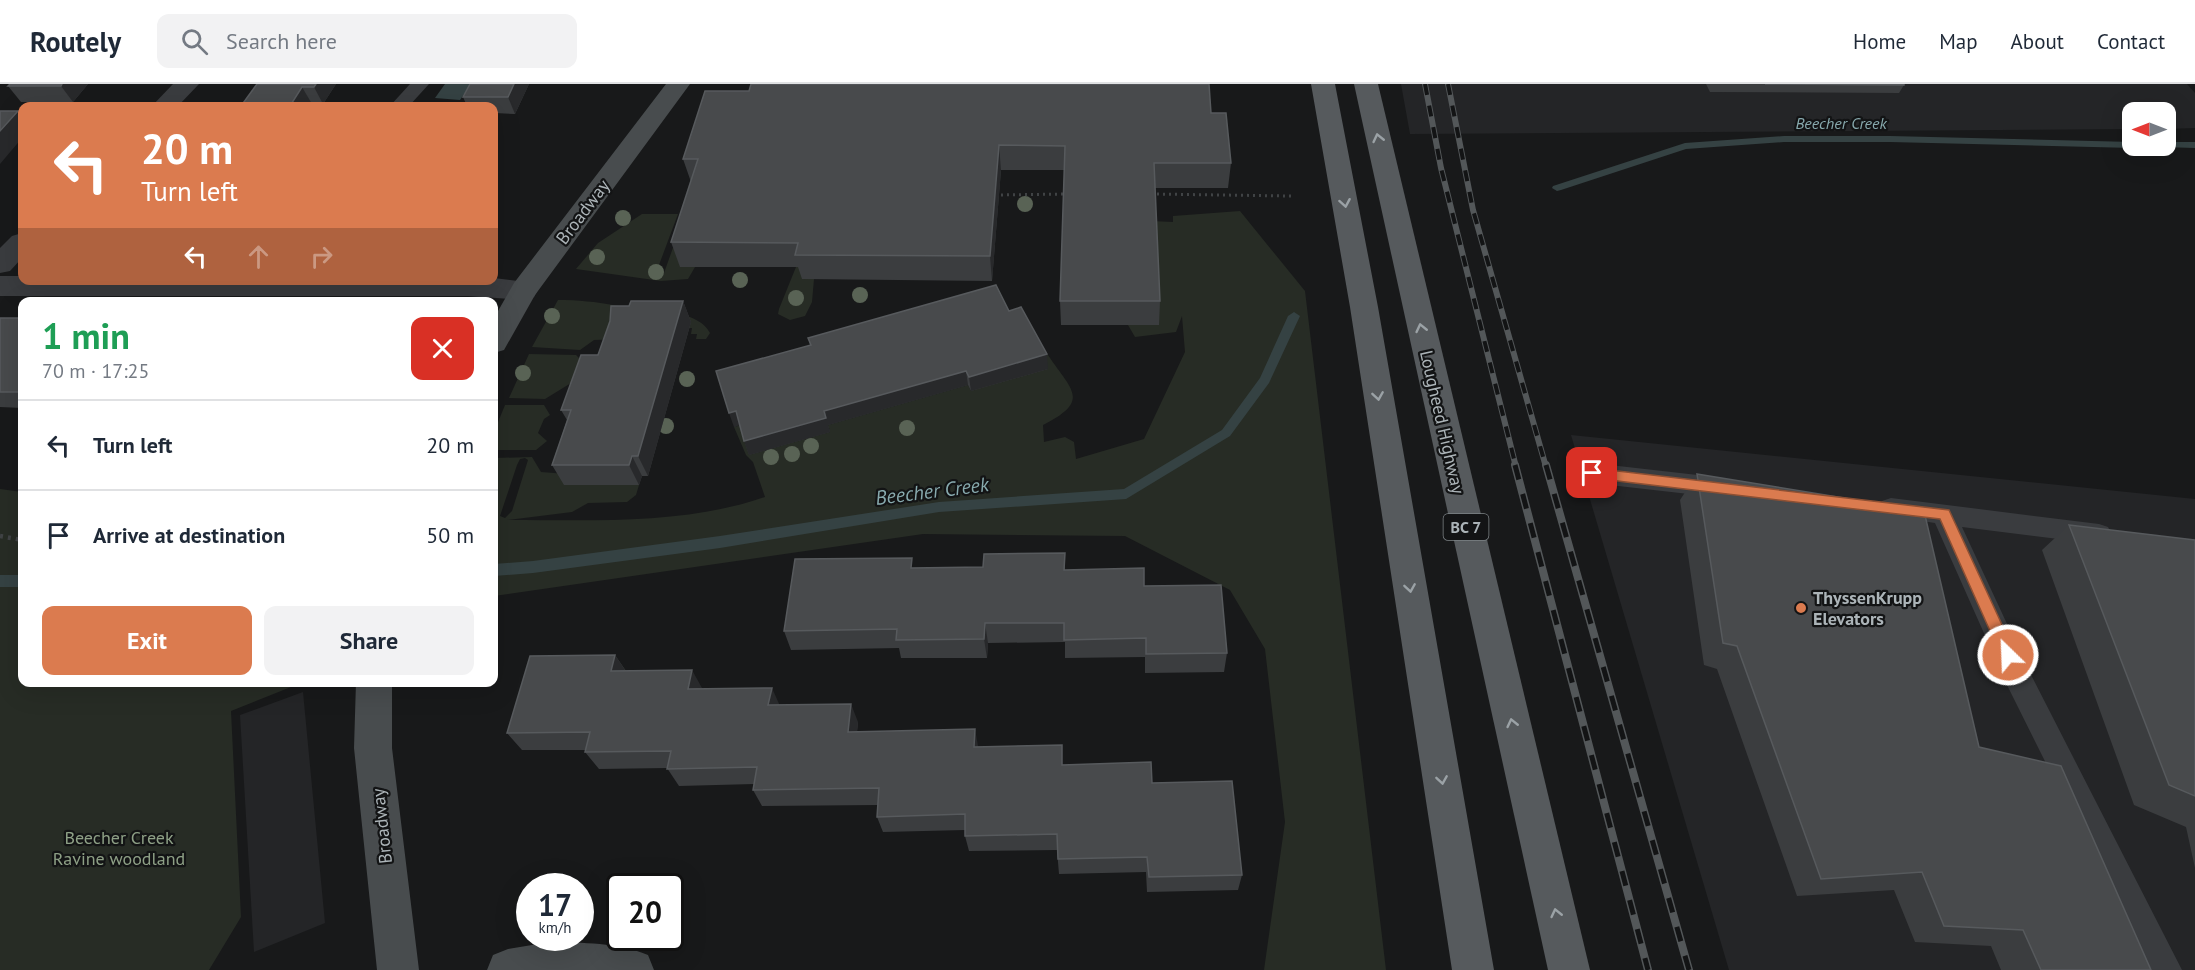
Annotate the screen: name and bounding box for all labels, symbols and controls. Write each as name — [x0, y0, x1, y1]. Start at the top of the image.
search box — [157, 14, 577, 68]
text: Routely — [30, 23, 121, 60]
icon: search — [178, 25, 211, 58]
text: Search here — [226, 27, 337, 55]
text: Home — [1853, 28, 1906, 55]
text: Map — [1939, 28, 1978, 55]
text: About — [2011, 28, 2064, 55]
text: Contact — [2097, 28, 2165, 55]
north arrow — [2122, 102, 2176, 156]
map controls — [2122, 102, 2176, 156]
water label: Beecher Creek — [1795, 113, 1887, 133]
text: 20 m — [141, 121, 233, 176]
icon: left — [42, 126, 120, 204]
one-way arrow — [1372, 133, 1385, 143]
text: Turn left — [141, 174, 238, 208]
street label: Broadway — [551, 174, 615, 249]
one-way arrow — [1338, 198, 1351, 208]
icon: left — [179, 240, 212, 273]
icon: ahead — [242, 240, 275, 273]
icon: right — [305, 240, 338, 273]
text: 1 min — [42, 312, 130, 359]
button: close — [411, 317, 474, 380]
one-way arrow — [1415, 324, 1428, 334]
street label: Lougheed Highway — [1415, 348, 1470, 497]
text: 70 m · 17:25 — [42, 358, 149, 384]
one-way arrow — [1372, 391, 1384, 400]
icon: left — [42, 429, 75, 462]
text: Turn left — [93, 431, 173, 459]
text: 20 m — [426, 431, 474, 459]
pin — [1566, 447, 1617, 498]
icon: arrive — [1575, 456, 1608, 489]
water label: Beecher Creek — [874, 471, 991, 511]
road number: BC 7 — [1444, 514, 1488, 540]
icon: arrive — [42, 519, 75, 552]
text: Arrive at destination — [93, 521, 285, 549]
text: 50 m — [426, 521, 474, 549]
one-way arrow — [1403, 583, 1416, 593]
place label: ThyssenKrupp Elevators — [1813, 586, 1922, 630]
marker: ThyssenKrupp Elevators — [1794, 601, 1808, 615]
button: Exit — [42, 606, 252, 675]
button: Share — [264, 606, 474, 675]
position arrow — [1976, 623, 2040, 687]
one-way arrow — [1506, 718, 1519, 728]
one-way arrow — [1435, 775, 1448, 785]
street label: Broadway — [366, 787, 397, 865]
park label: Beecher Creek Ravine woodland — [53, 826, 185, 870]
speed limit sign: 20 — [606, 873, 684, 951]
text: 17 — [538, 885, 572, 924]
one-way arrow — [1550, 908, 1563, 918]
text: km/h — [539, 918, 571, 937]

